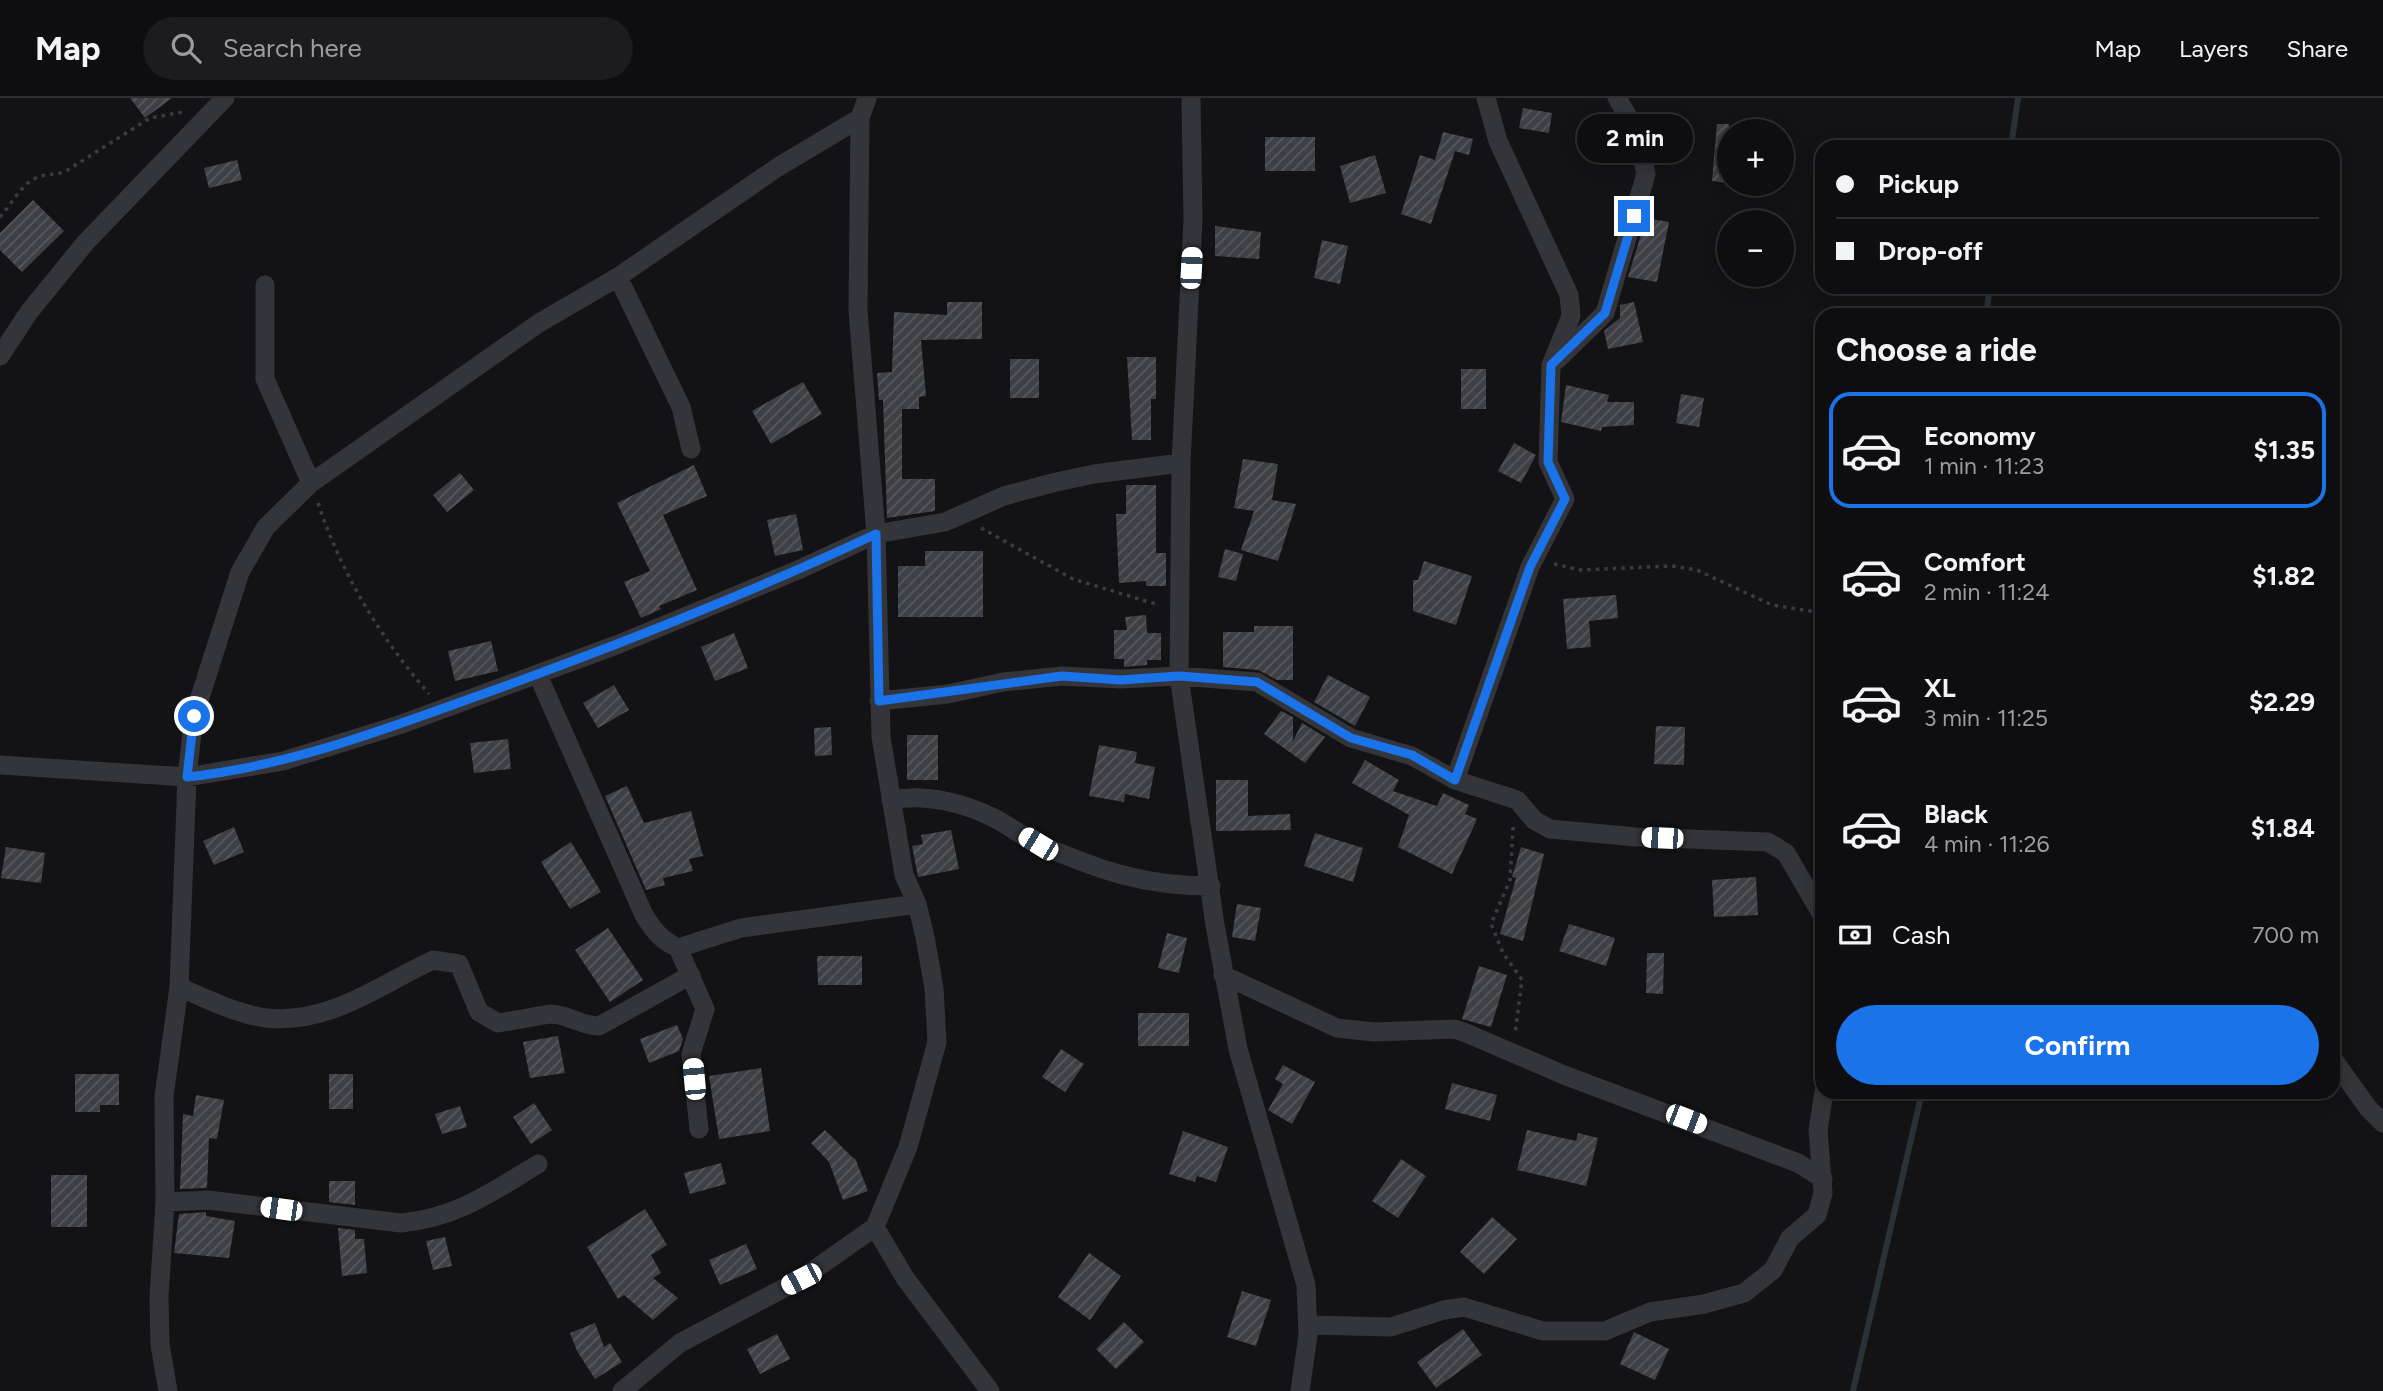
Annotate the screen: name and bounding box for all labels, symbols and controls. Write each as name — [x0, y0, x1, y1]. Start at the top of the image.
search box — [143, 17, 633, 80]
text: Map — [35, 29, 101, 68]
icon: search — [167, 29, 205, 67]
text: Search here — [223, 32, 362, 64]
text: Map — [2094, 34, 2141, 63]
text: Layers — [2179, 34, 2248, 63]
text: Share — [2286, 34, 2348, 63]
callout: 2 min — [1576, 115, 1692, 164]
map controls — [1717, 119, 1794, 287]
button: + — [1717, 119, 1794, 196]
text: 2 min — [1606, 124, 1664, 152]
text: Pickup — [1878, 168, 1959, 200]
route end — [1618, 200, 1650, 232]
button: − — [1717, 210, 1794, 287]
text: Drop-off — [1878, 235, 1983, 267]
car — [1180, 246, 1203, 290]
text: Choose a ride — [1836, 331, 2037, 369]
icon: car — [1840, 419, 1903, 482]
text: Economy — [1924, 420, 2036, 452]
text: $1.35 — [2254, 434, 2315, 466]
text: 1 min · 11:23 — [1924, 452, 2044, 480]
icon: car — [1840, 545, 1903, 608]
text: Comfort — [1924, 546, 2026, 578]
text: $1.82 — [2252, 560, 2315, 592]
text: 2 min · 11:24 — [1924, 578, 2049, 606]
icon: car — [1840, 671, 1903, 734]
text: XL — [1924, 672, 1956, 704]
text: $2.29 — [2249, 686, 2315, 718]
route start — [178, 700, 210, 732]
text: 3 min · 11:25 — [1924, 704, 2048, 732]
icon: car — [1840, 797, 1903, 860]
text: Black — [1924, 798, 1988, 830]
text: $1.84 — [2251, 812, 2315, 844]
car — [1015, 824, 1062, 864]
car — [1641, 827, 1684, 849]
text: 4 min · 11:26 — [1924, 830, 2050, 858]
icon: cash — [1836, 916, 1874, 954]
text: Cash — [1892, 919, 1951, 951]
text: 700 m — [2252, 921, 2319, 949]
button: Confirm — [1836, 1005, 2319, 1085]
car — [682, 1057, 707, 1101]
car — [1663, 1102, 1710, 1136]
car — [259, 1196, 304, 1222]
car — [778, 1260, 825, 1298]

